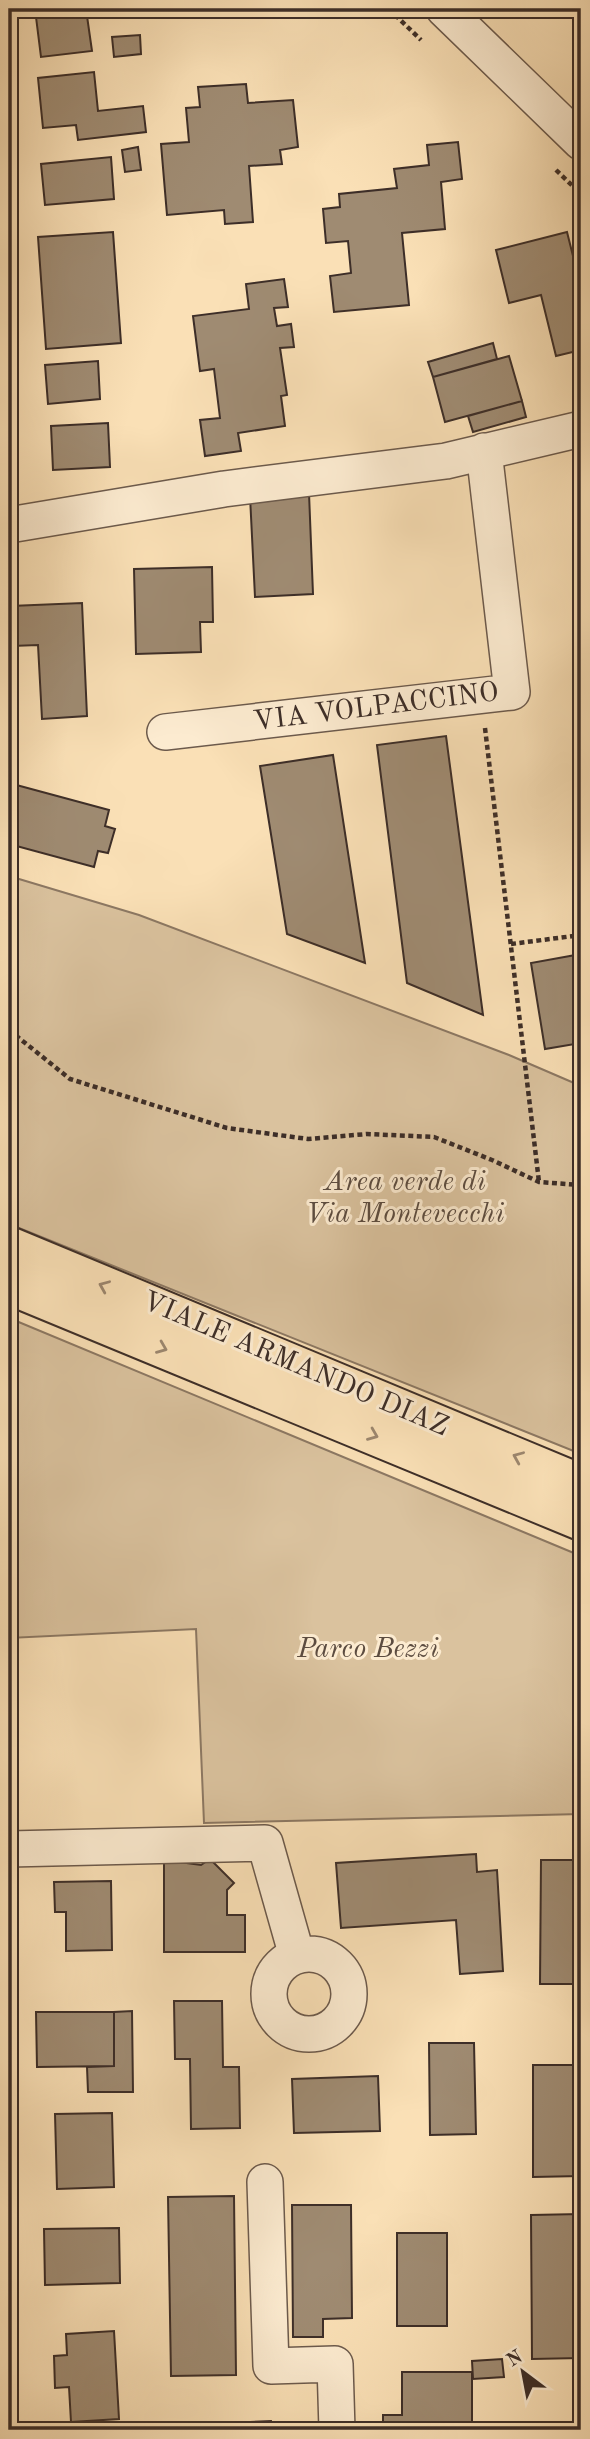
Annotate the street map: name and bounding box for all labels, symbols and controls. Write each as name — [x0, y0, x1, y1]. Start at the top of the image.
street label: VIA VOLPACCINO — [252, 679, 500, 737]
park label: Area verde di Via Montevecchi — [306, 1169, 504, 1229]
one-way arrow — [99, 1280, 112, 1294]
street label: VIALE ARMANDO DIAZ — [138, 1288, 452, 1442]
one-way arrow — [156, 1340, 168, 1354]
one-way arrow — [366, 1427, 378, 1441]
one-way arrow — [513, 1452, 525, 1466]
park label: Parco Bezzi — [296, 1636, 439, 1664]
north arrow — [489, 2338, 558, 2408]
text: N — [504, 2348, 527, 2372]

